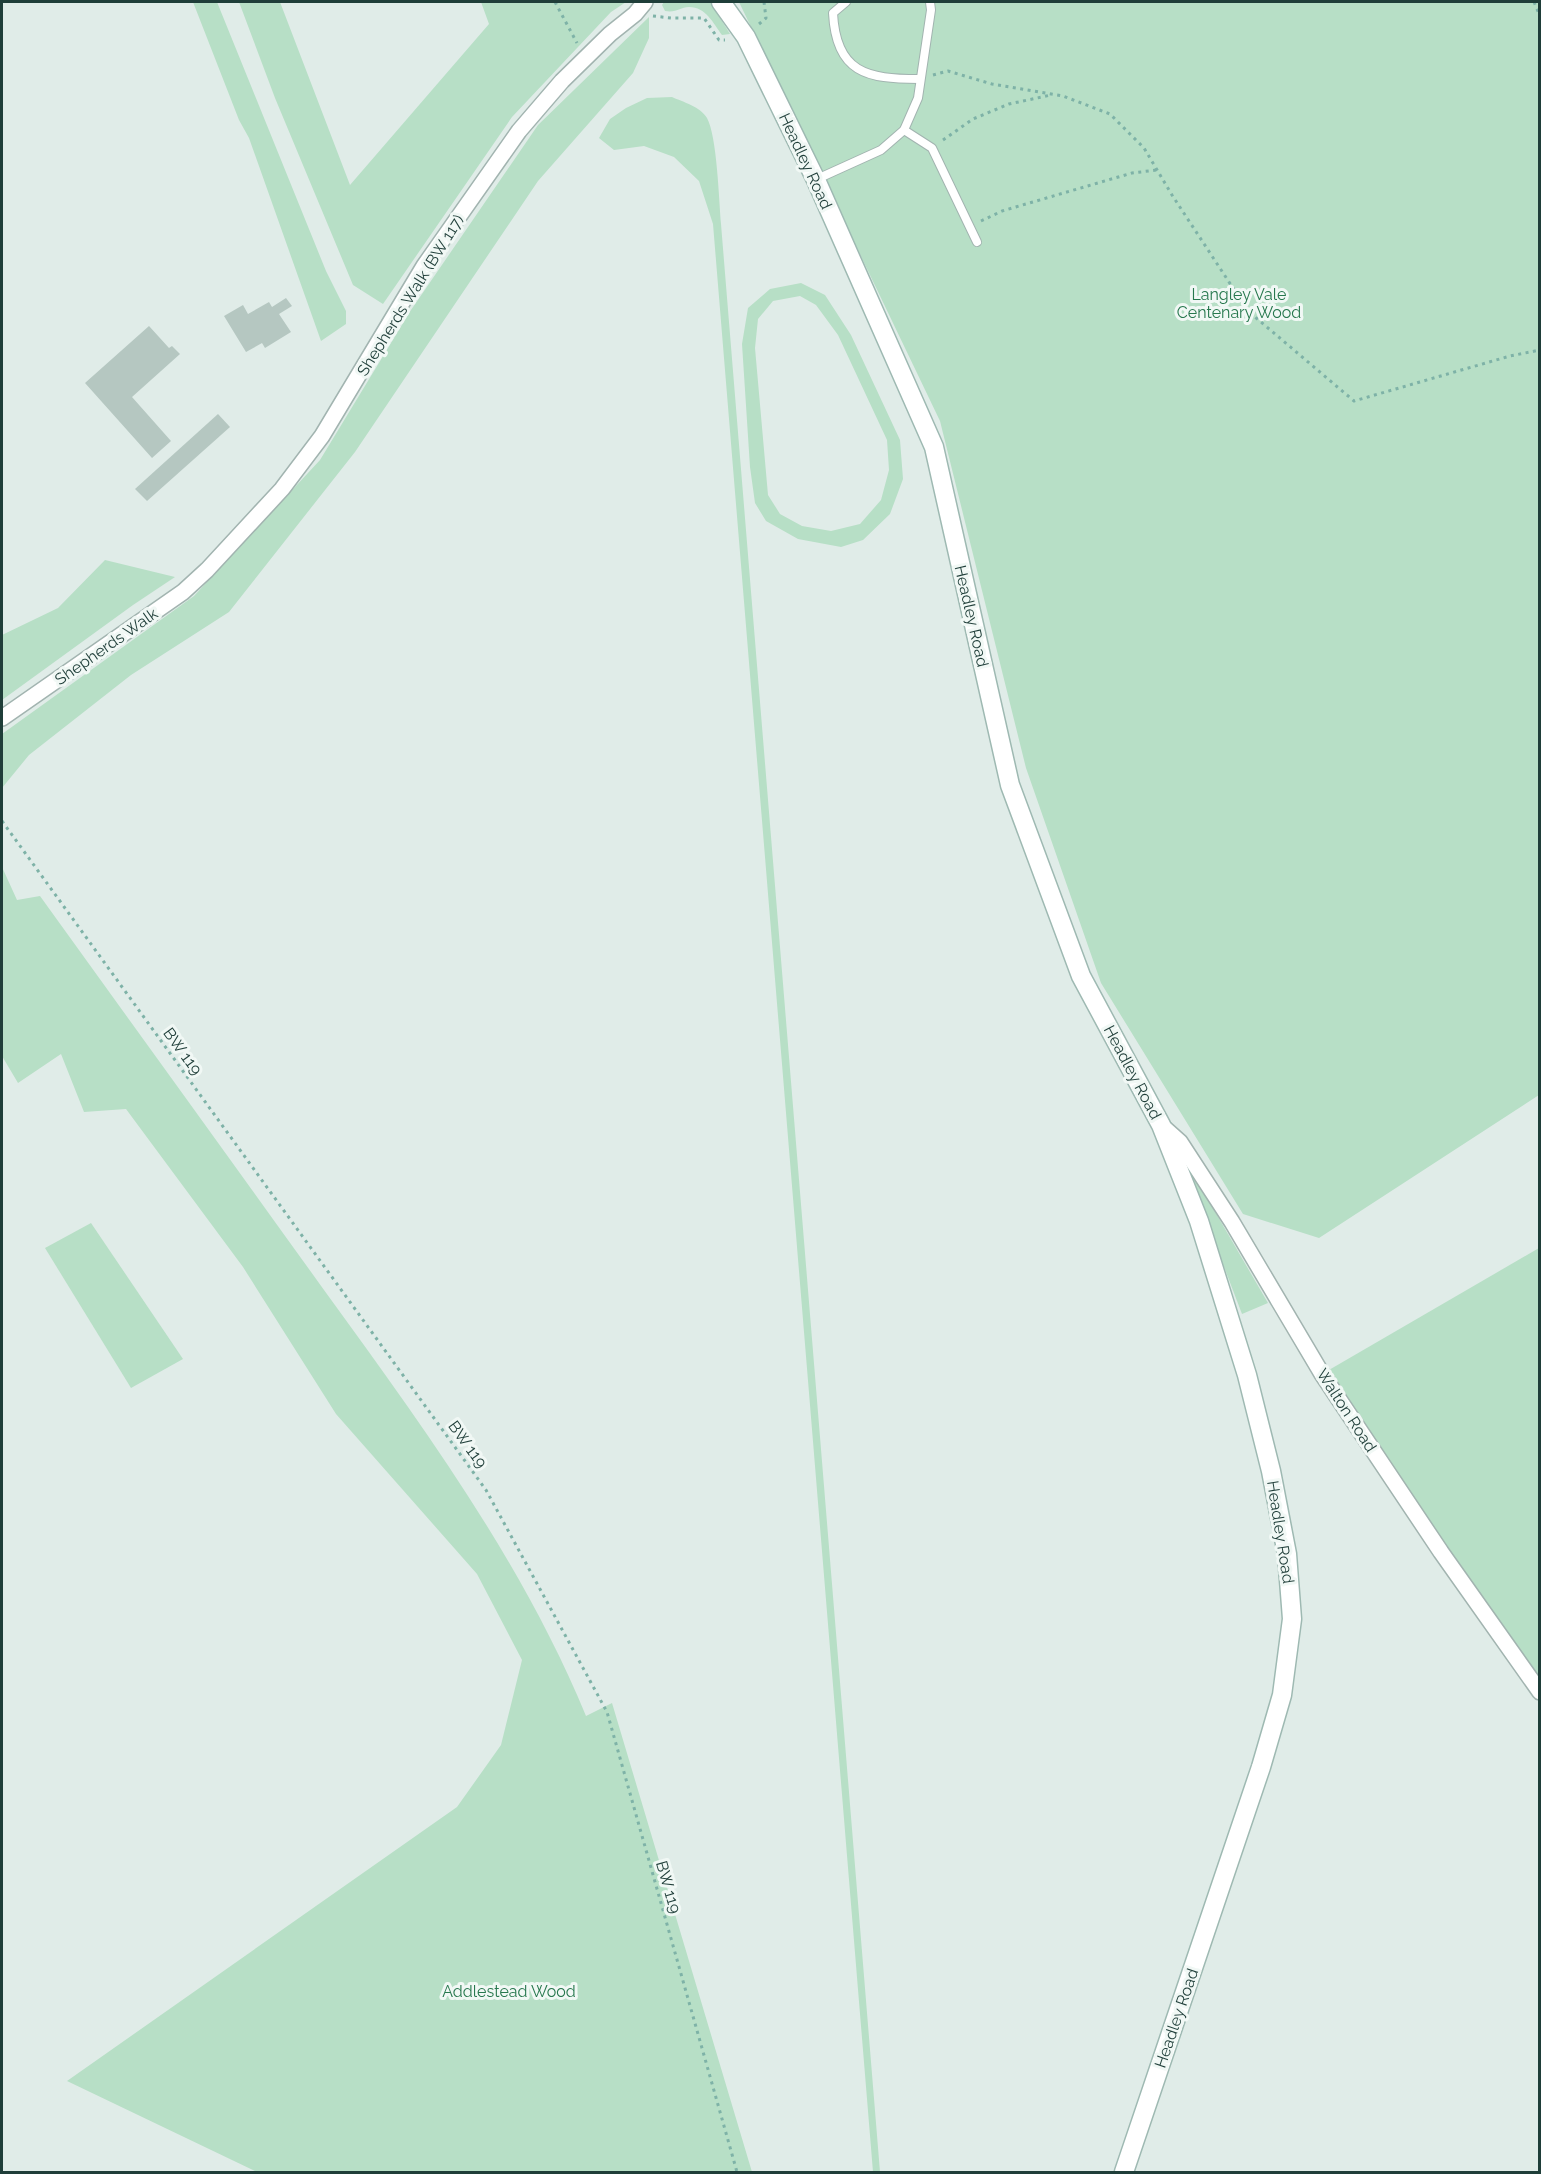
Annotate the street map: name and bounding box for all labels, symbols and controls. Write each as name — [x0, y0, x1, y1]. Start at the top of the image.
street label: Headley Road — [775, 110, 836, 212]
street label: Shepherds Walk (BW 117) — [353, 211, 468, 379]
park label: Langley Vale Centenary Wood — [1177, 285, 1301, 322]
street label: Headley Road — [951, 563, 992, 669]
street label: Shepherds Walk — [51, 604, 162, 689]
street label: Headley Road — [1100, 1022, 1165, 1123]
street label: BW 119 — [159, 1024, 206, 1079]
street label: Walton Road — [1313, 1365, 1381, 1456]
street label: BW 119 — [444, 1417, 491, 1472]
street label: Headley Road — [1263, 1479, 1298, 1585]
street label: BW 119 — [652, 1859, 685, 1916]
street label: Headley Road — [1151, 1966, 1202, 2070]
park label: Addlestead Wood — [442, 1982, 576, 2001]

